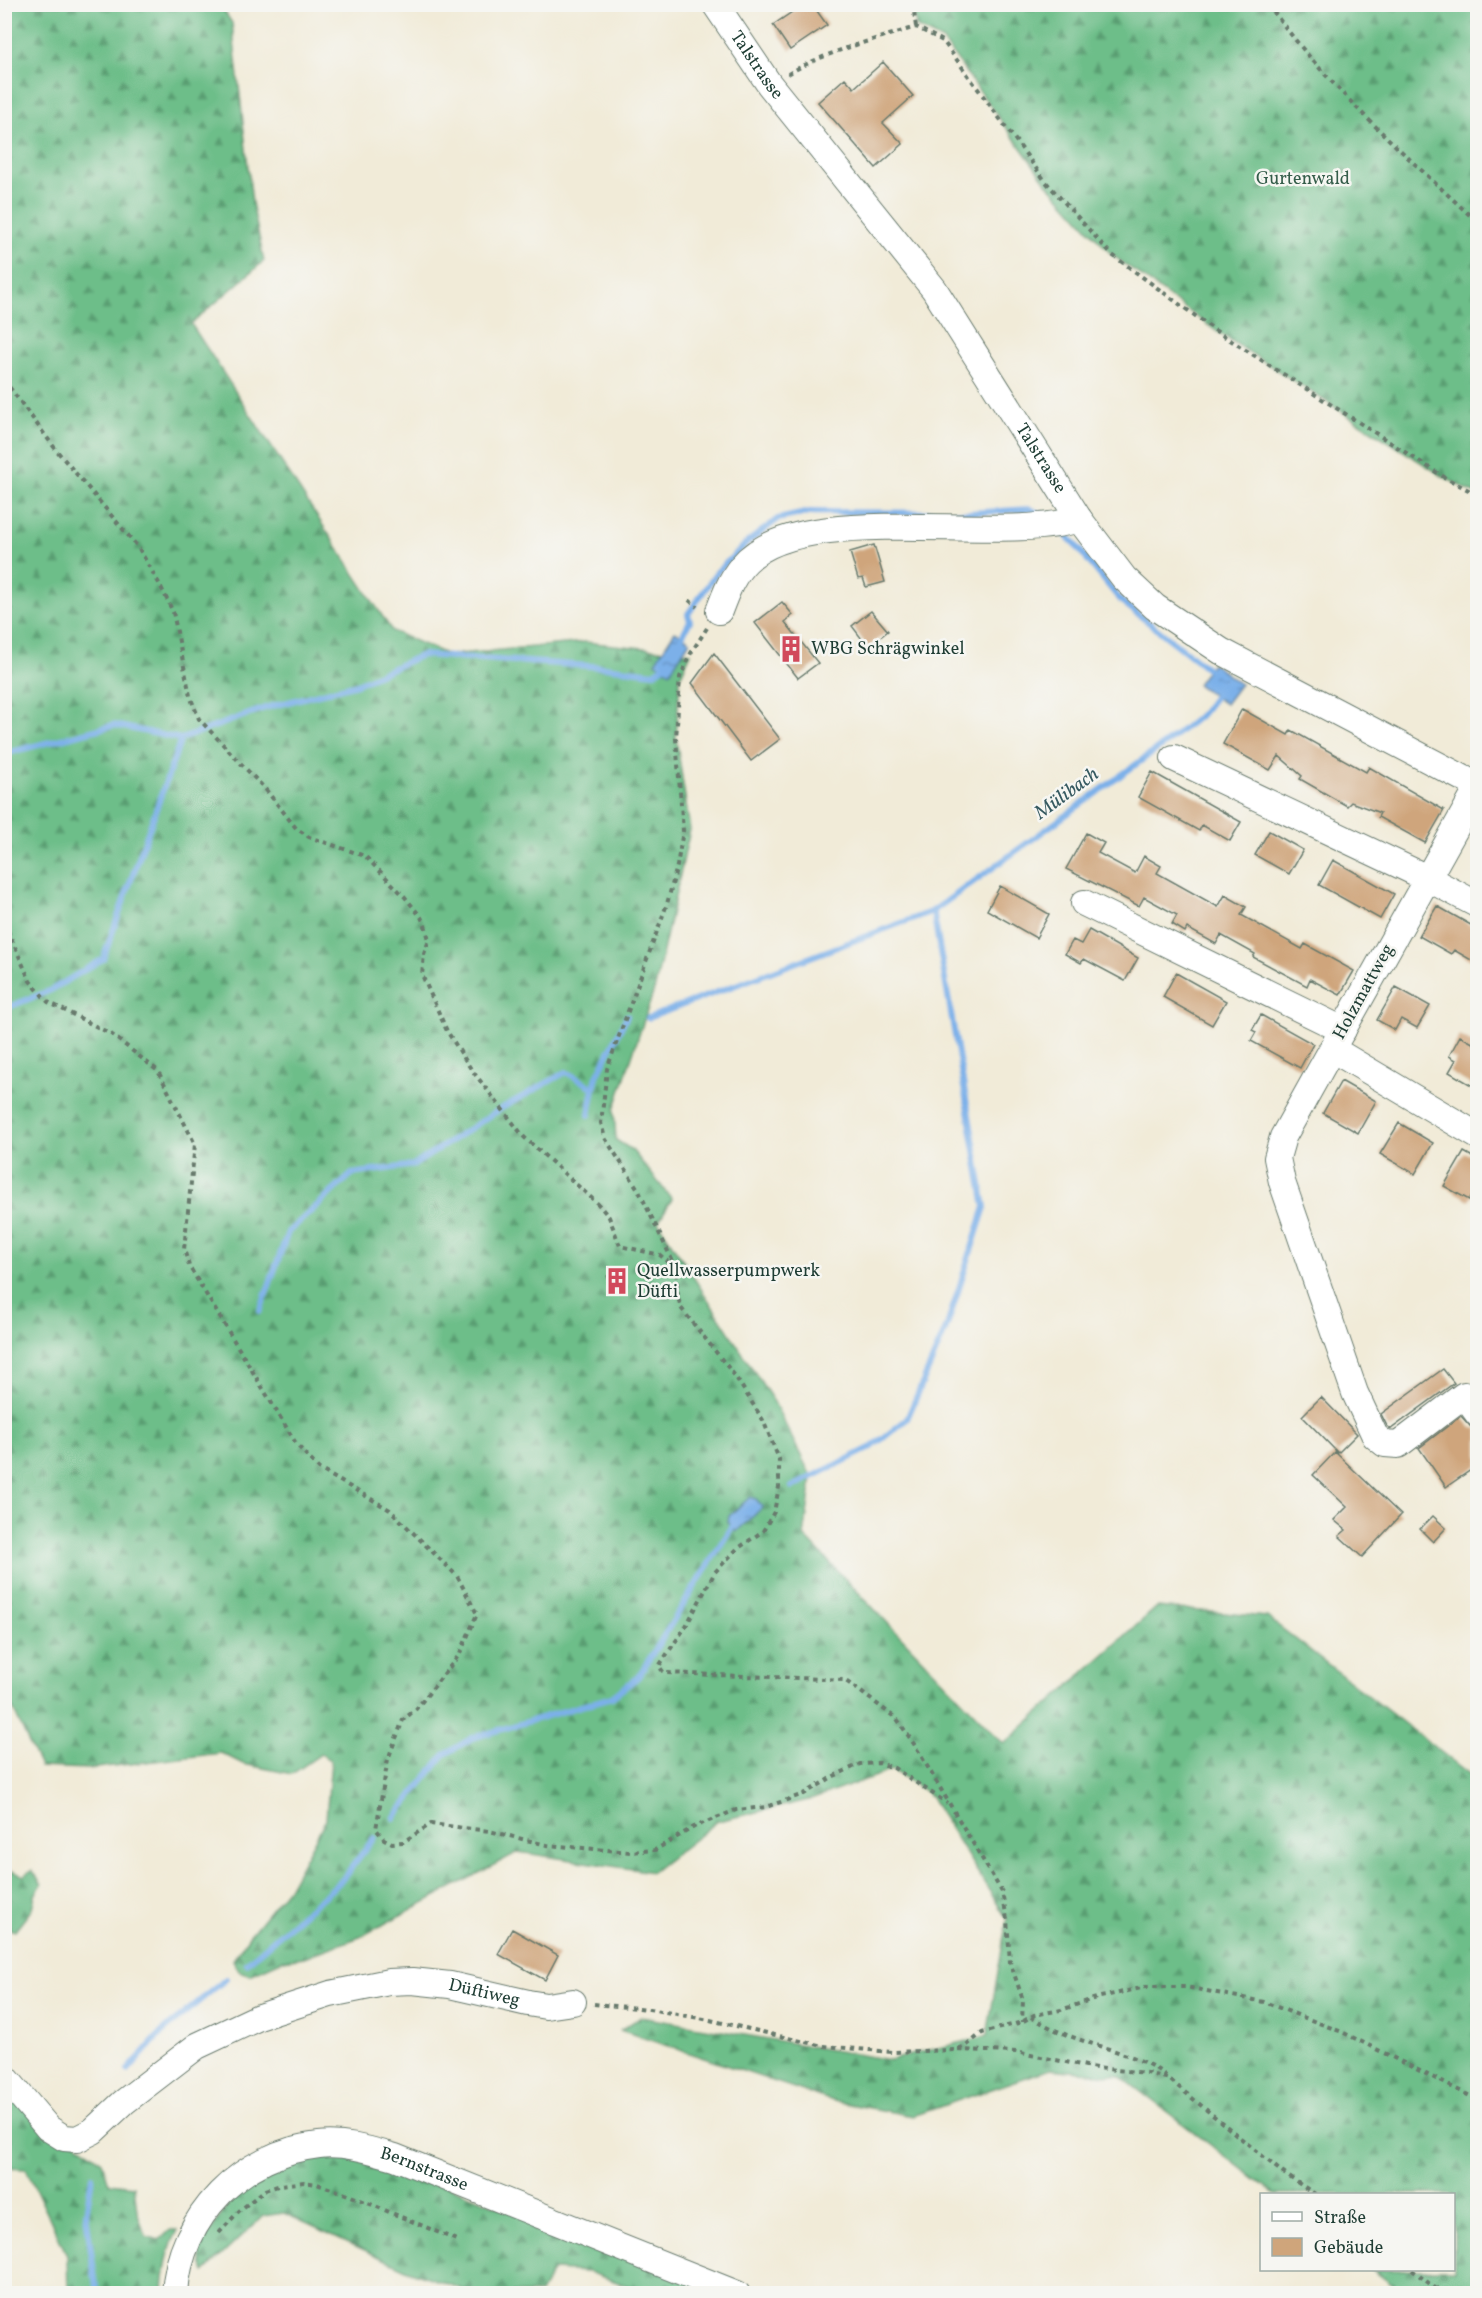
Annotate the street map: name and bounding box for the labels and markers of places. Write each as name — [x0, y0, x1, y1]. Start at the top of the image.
building icon: WBG Schrägwinkel — [776, 634, 806, 664]
place label: WBG Schrägwinkel — [811, 637, 965, 662]
place label: Quellwasserpumpwerk Düfti — [637, 1259, 820, 1305]
building icon: Quellwasserpumpwerk Düfti — [602, 1266, 632, 1296]

